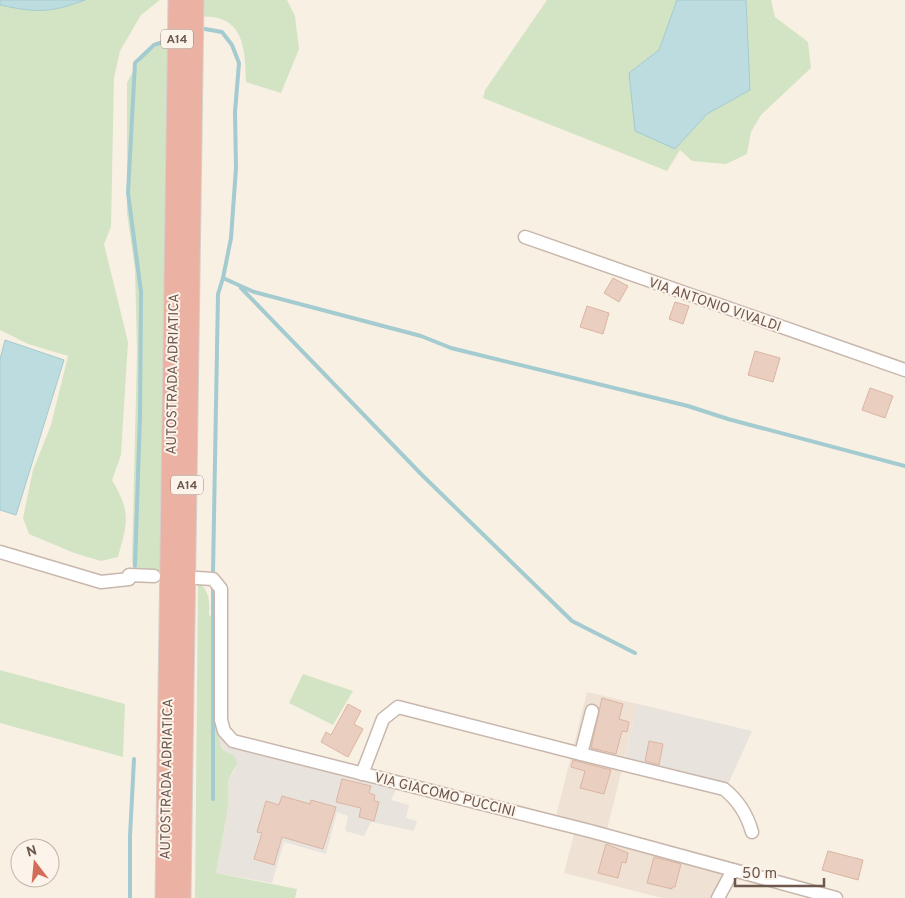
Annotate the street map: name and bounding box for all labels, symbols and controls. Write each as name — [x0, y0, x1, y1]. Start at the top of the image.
road number: A14 — [161, 30, 193, 48]
street label: VIA ANTONIO VIVALDI — [646, 275, 783, 336]
street label: AUTOSTRADA ADRIATICA — [164, 293, 183, 455]
road number: A14 — [171, 476, 203, 494]
street label: AUTOSTRADA ADRIATICA — [158, 698, 177, 860]
street label: VIA GIACOMO PUCCINI — [372, 770, 517, 821]
north arrow — [10, 838, 60, 888]
text: N — [25, 842, 39, 862]
scale bar — [735, 856, 824, 888]
text: 50 m — [742, 865, 777, 884]

